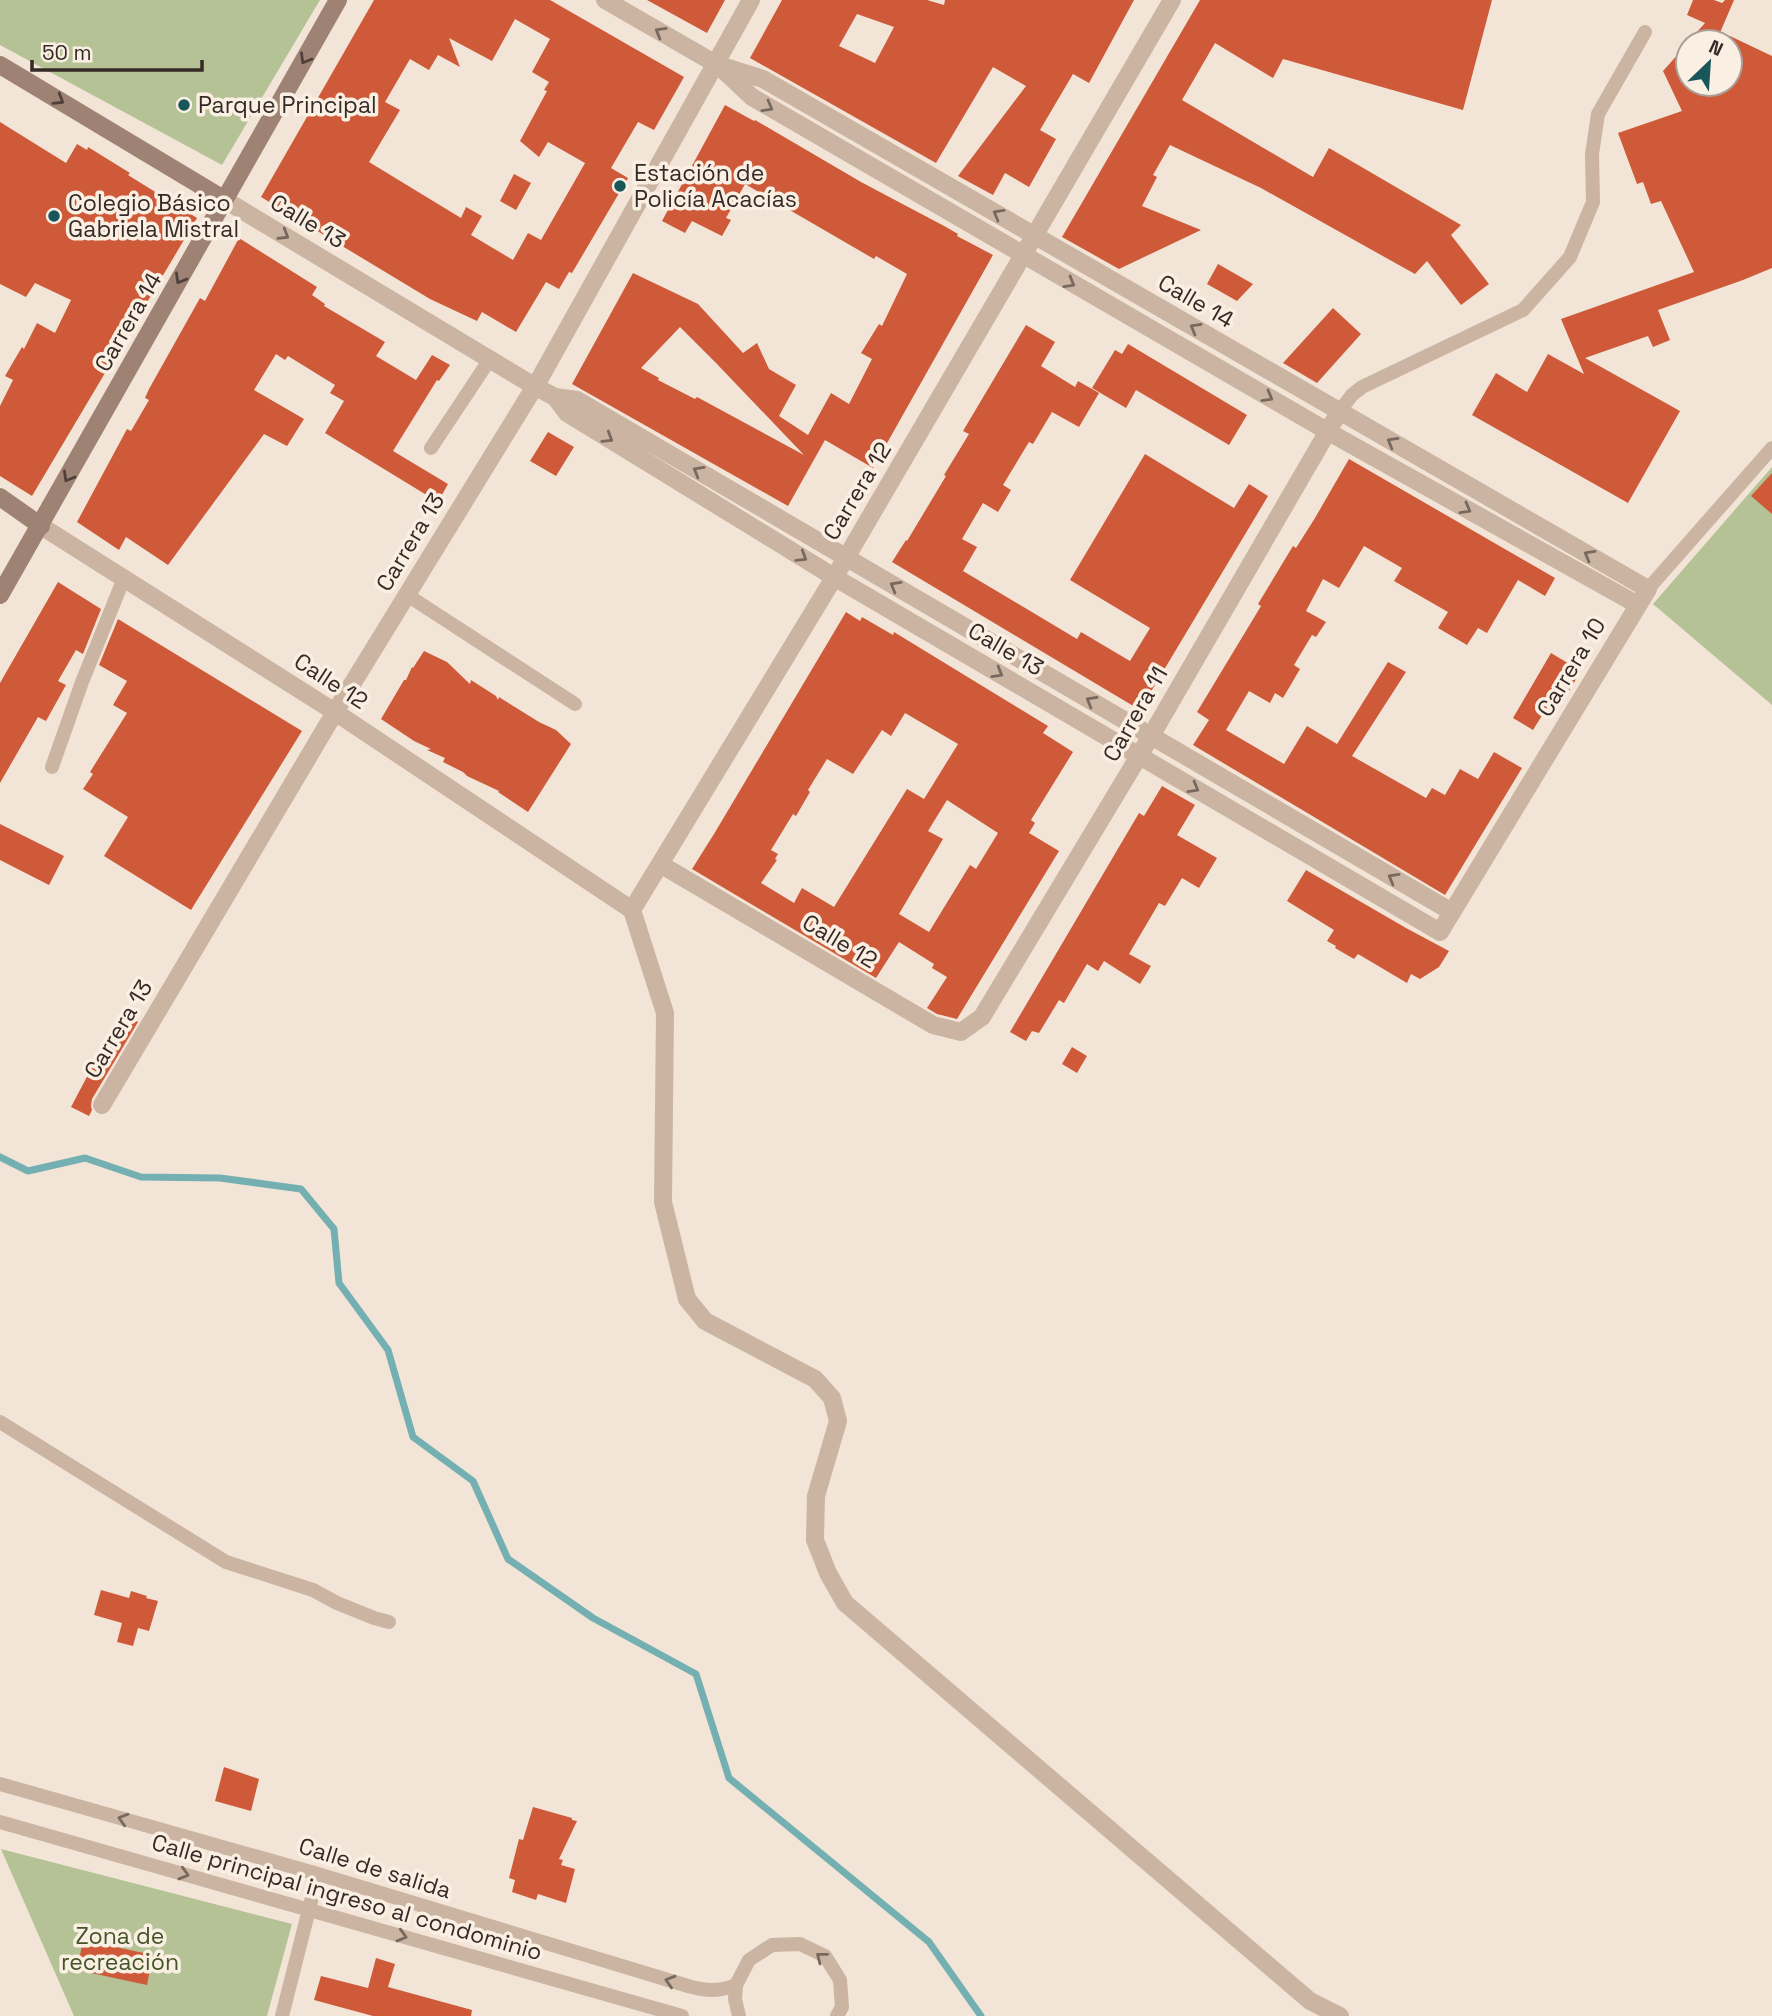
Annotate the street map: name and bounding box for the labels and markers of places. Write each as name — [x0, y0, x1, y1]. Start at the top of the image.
place label: Parque Principal — [198, 90, 377, 120]
marker: Parque Principal — [176, 97, 192, 113]
place label: Estación de Policía Acacías — [634, 158, 797, 214]
marker: Estación de Policía Acacías — [612, 178, 628, 194]
place label: Colegio Básico Gabriela Mistral — [68, 188, 239, 244]
marker: Colegio Básico Gabriela Mistral — [46, 208, 62, 224]

